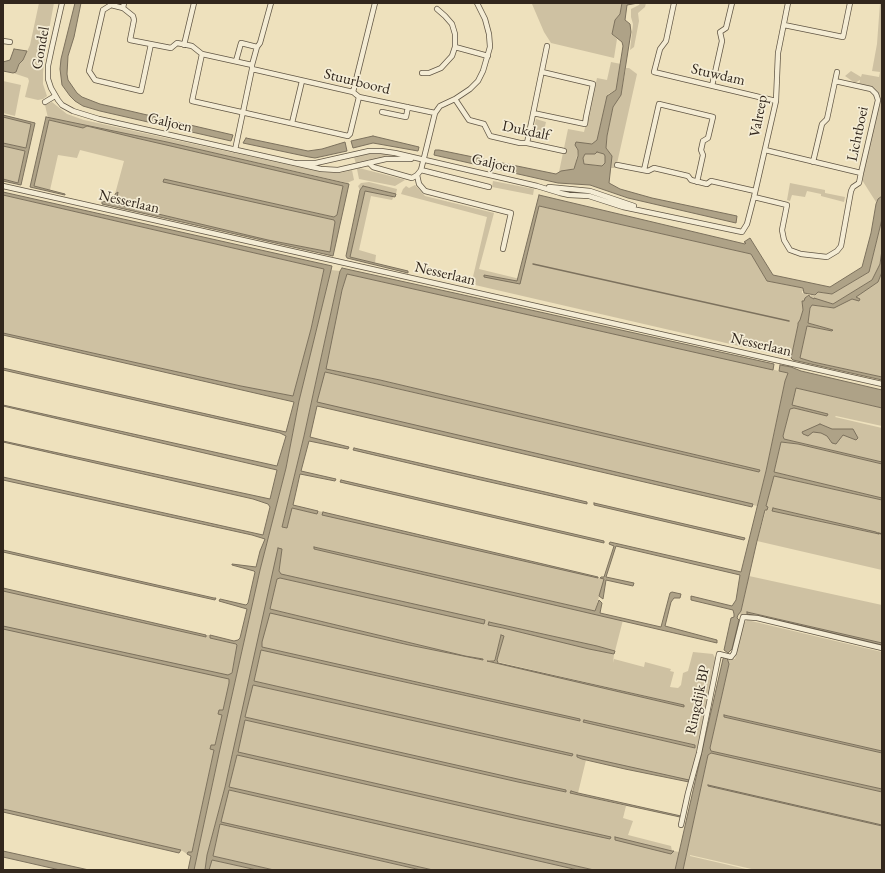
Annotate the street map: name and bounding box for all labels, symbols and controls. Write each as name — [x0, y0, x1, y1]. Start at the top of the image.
street label: Gondel — [28, 25, 54, 71]
street label: Stuwdam — [689, 60, 747, 90]
street label: Stuurboord — [322, 65, 392, 99]
street label: Valreep — [746, 93, 772, 139]
street label: Lichtboei — [843, 105, 873, 163]
street label: Galjoen — [146, 109, 194, 137]
street label: Dukdalf — [501, 117, 551, 145]
street label: Galjoen — [470, 150, 518, 178]
street label: Nesserlaan — [97, 186, 161, 218]
street label: Nesserlaan — [413, 258, 477, 290]
street label: Nesserlaan — [729, 329, 793, 361]
street label: Ringdijk BP — [682, 664, 714, 736]

